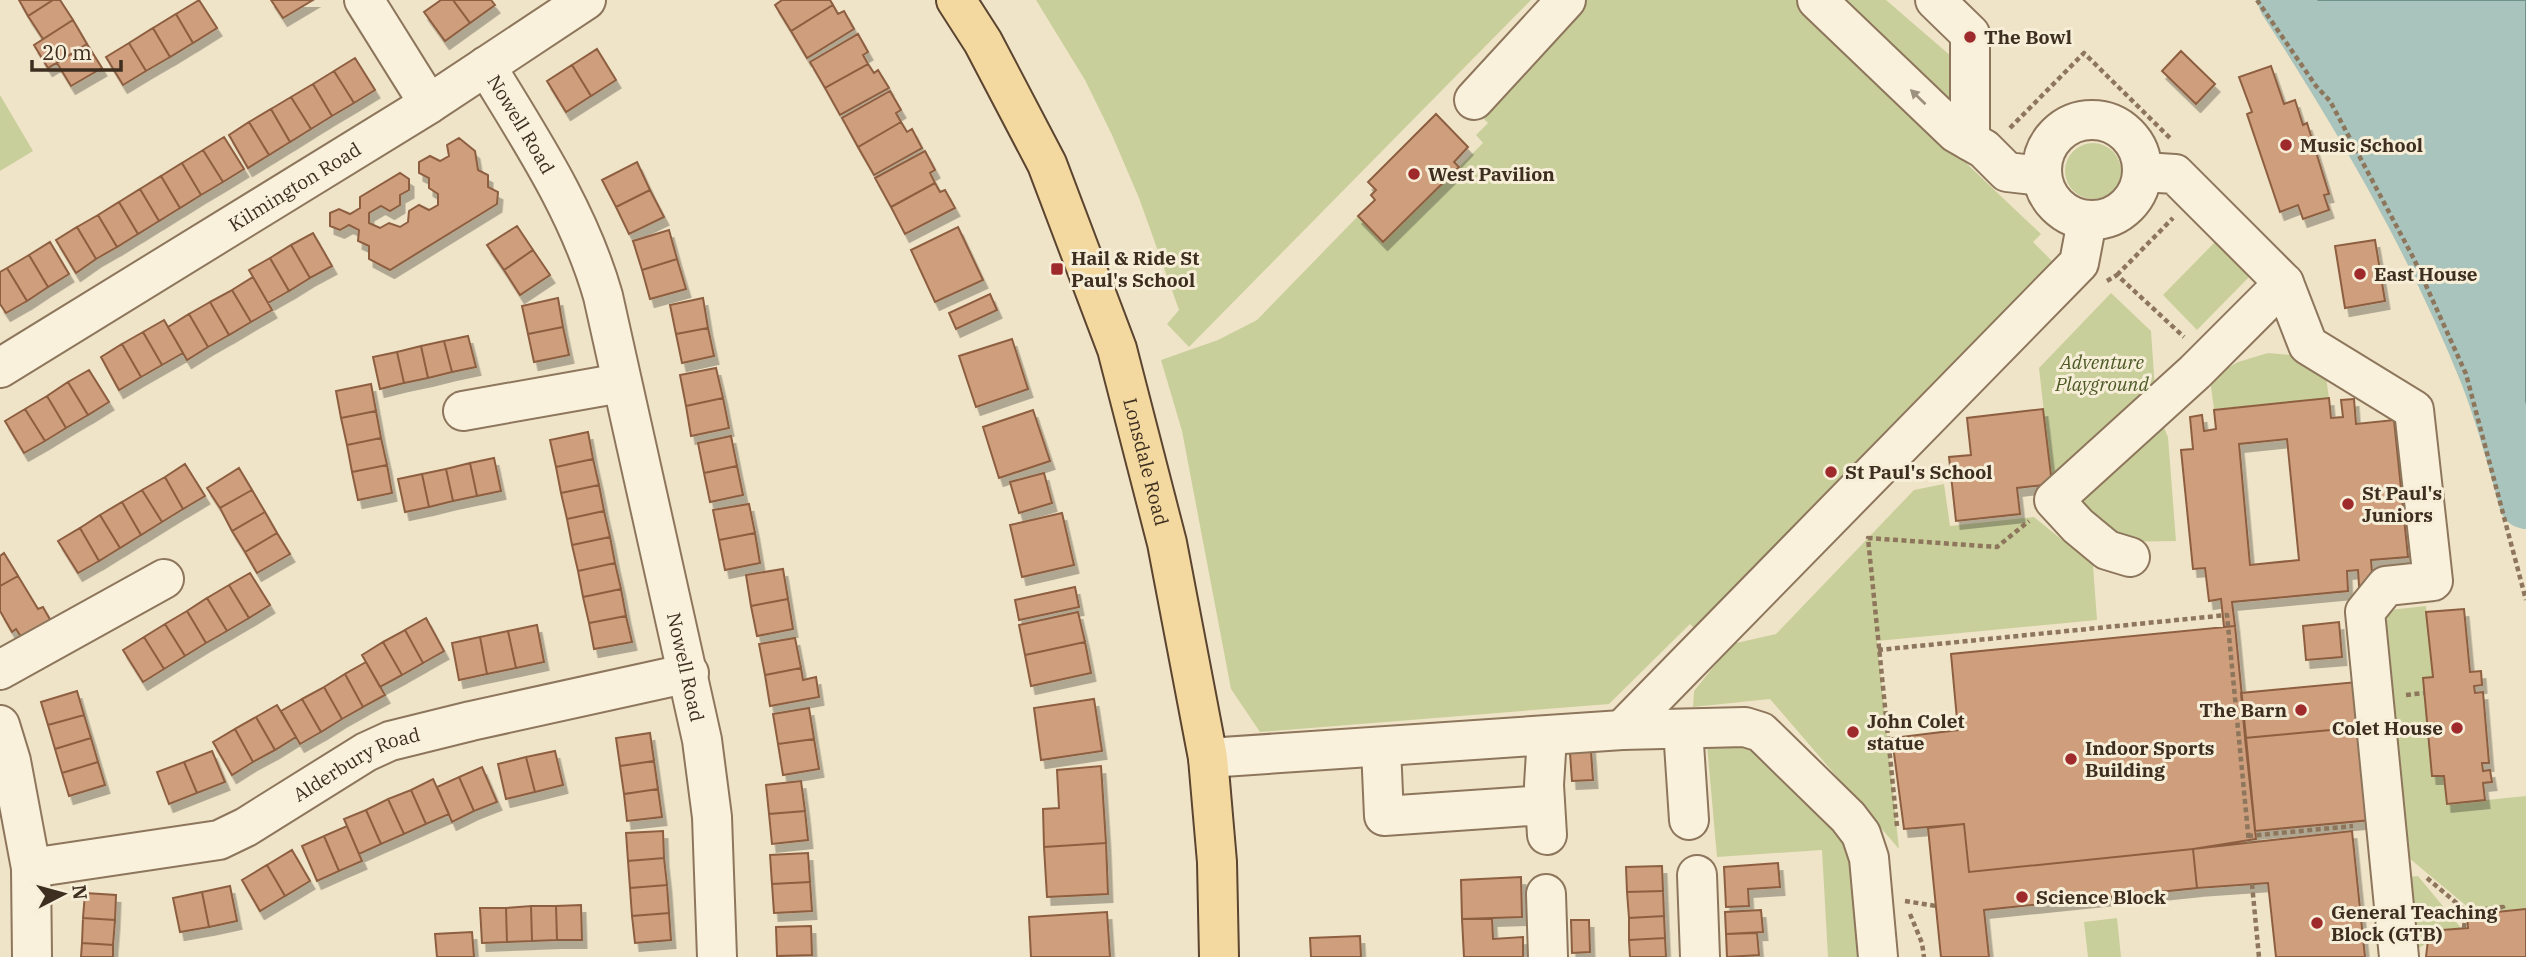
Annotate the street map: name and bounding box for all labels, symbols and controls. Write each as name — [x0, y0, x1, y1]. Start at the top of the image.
place label: The Bowl — [1984, 25, 2072, 49]
scale bar — [32, 28, 121, 72]
marker: The Bowl — [1962, 29, 1978, 45]
text: 20 m — [42, 38, 92, 66]
street label: Nowell Road — [482, 70, 560, 178]
one-way arrow — [1910, 89, 1927, 106]
place label: Music School — [2300, 133, 2423, 157]
street label: Kilmington Road — [224, 137, 365, 236]
marker: Music School — [2278, 137, 2294, 153]
place label: West Pavilion — [1428, 162, 1555, 186]
marker: West Pavilion — [1406, 166, 1422, 182]
place label: Hail & Ride St Paul's School — [1071, 246, 1199, 292]
marker: Hail & Ride St Paul's School — [1049, 261, 1065, 277]
place label: East House — [2374, 262, 2478, 286]
marker: East House — [2352, 266, 2368, 282]
park label: Adventure Playground — [2054, 350, 2149, 396]
street label: Lonsdale Road — [1118, 395, 1174, 528]
place label: St Paul's School — [1845, 460, 1993, 484]
marker: St Paul's School — [1823, 464, 1839, 480]
place label: St Paul's Juniors — [2362, 481, 2442, 527]
marker: St Paul's Juniors — [2340, 496, 2356, 512]
street label: Nowell Road — [662, 610, 710, 724]
place label: The Barn — [2200, 698, 2287, 722]
marker: The Barn — [2293, 702, 2309, 718]
place label: John Colet statue — [1867, 709, 1965, 755]
place label: Colet House — [2332, 716, 2443, 740]
marker: Colet House — [2449, 720, 2465, 736]
street label: Alderbury Road — [288, 722, 422, 807]
marker: John Colet statue — [1845, 724, 1861, 740]
place label: Indoor Sports Building — [2085, 736, 2214, 782]
marker: Indoor Sports Building — [2063, 751, 2079, 767]
north arrow — [28, 859, 98, 929]
text: N — [67, 883, 93, 901]
place label: Science Block — [2036, 885, 2166, 909]
marker: Science Block — [2014, 889, 2030, 905]
place label: General Teaching Block (GTB) — [2331, 900, 2498, 946]
marker: General Teaching Block (GTB) — [2309, 915, 2325, 931]

